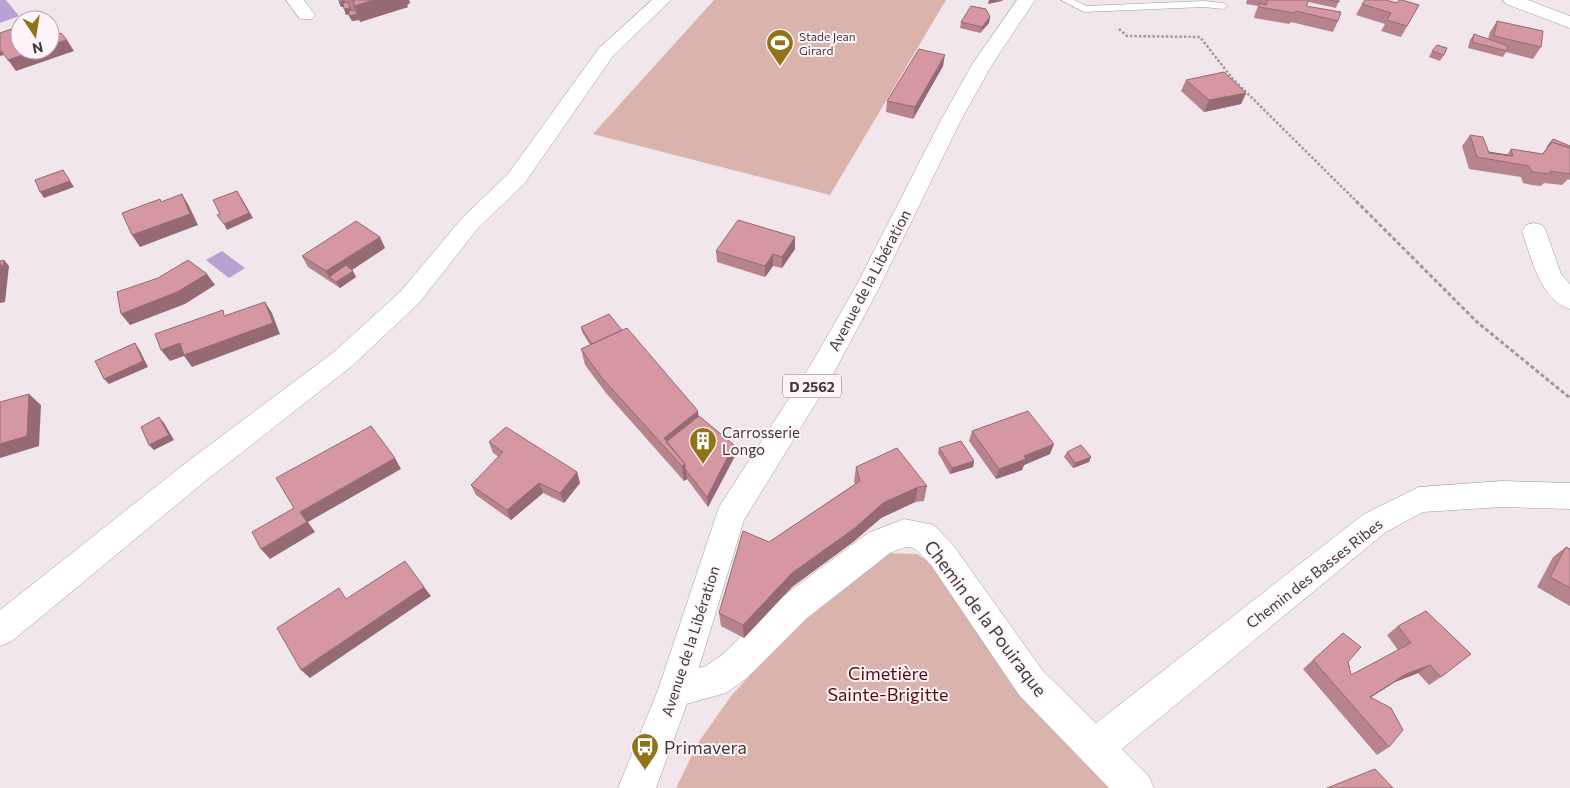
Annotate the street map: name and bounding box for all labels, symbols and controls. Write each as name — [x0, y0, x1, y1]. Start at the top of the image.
north arrow — [10, 10, 60, 60]
sports icon: Stade Jean Girard — [765, 28, 795, 67]
place label: Stade Jean Girard — [799, 29, 856, 57]
text: N — [31, 39, 45, 58]
street label: Avenue de la Libération — [824, 206, 914, 354]
road number: D 2562 — [783, 374, 841, 398]
place label: Carrosserie Longo — [722, 423, 800, 458]
building icon: Carrosserie Longo — [688, 426, 718, 465]
street label: Chemin des Basses Ribes — [1242, 514, 1386, 632]
street label: Chemin de la Pouiraque — [920, 536, 1052, 700]
street label: Avenue de la Libération — [657, 563, 723, 719]
park label: Cimetière Sainte-Brigitte — [827, 662, 949, 705]
bus stop icon: Primavera — [630, 732, 660, 771]
place label: Primavera — [664, 736, 747, 758]

